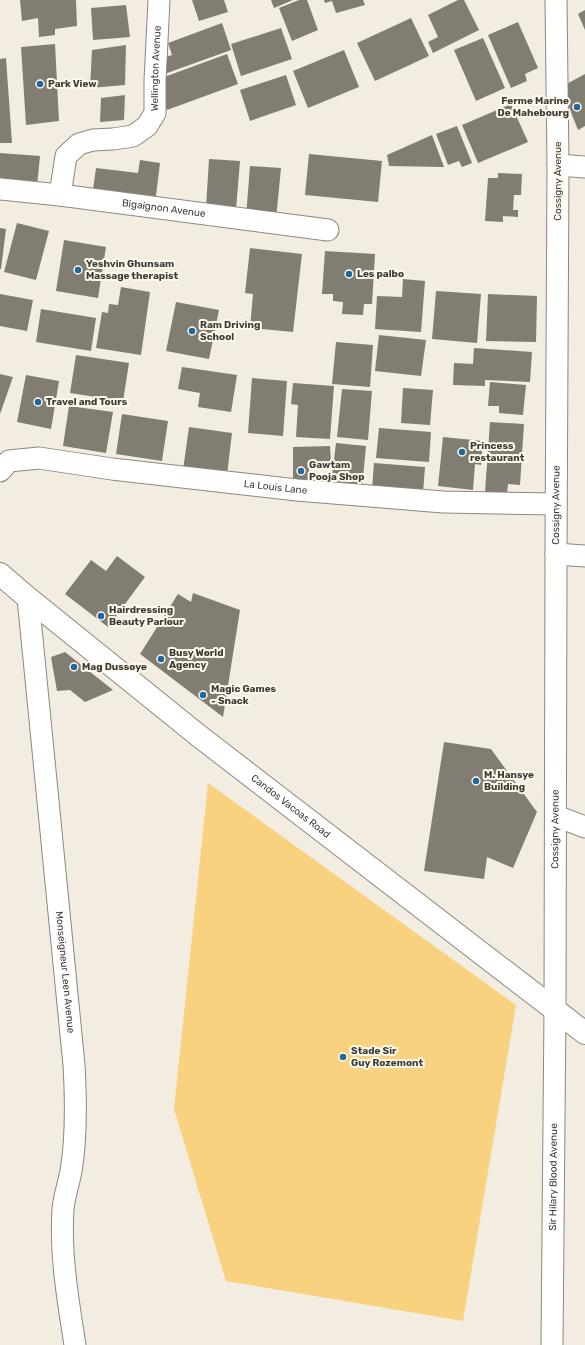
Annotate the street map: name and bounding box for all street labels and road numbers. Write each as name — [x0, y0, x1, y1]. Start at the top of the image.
street label: Wellington Avenue — [149, 25, 164, 111]
street label: Cossigny Avenue — [552, 141, 564, 221]
street label: Bigaignon Avenue — [121, 197, 207, 220]
street label: Cossigny Avenue — [550, 465, 562, 545]
street label: La Louis Lane — [243, 478, 308, 497]
street label: Candos Vacoas Road — [248, 772, 333, 841]
street label: Cossigny Avenue — [549, 789, 561, 869]
street label: Monseigneur Leen Avenue — [53, 911, 77, 1034]
street label: Sir Hilary Blood Avenue — [547, 1123, 560, 1231]

